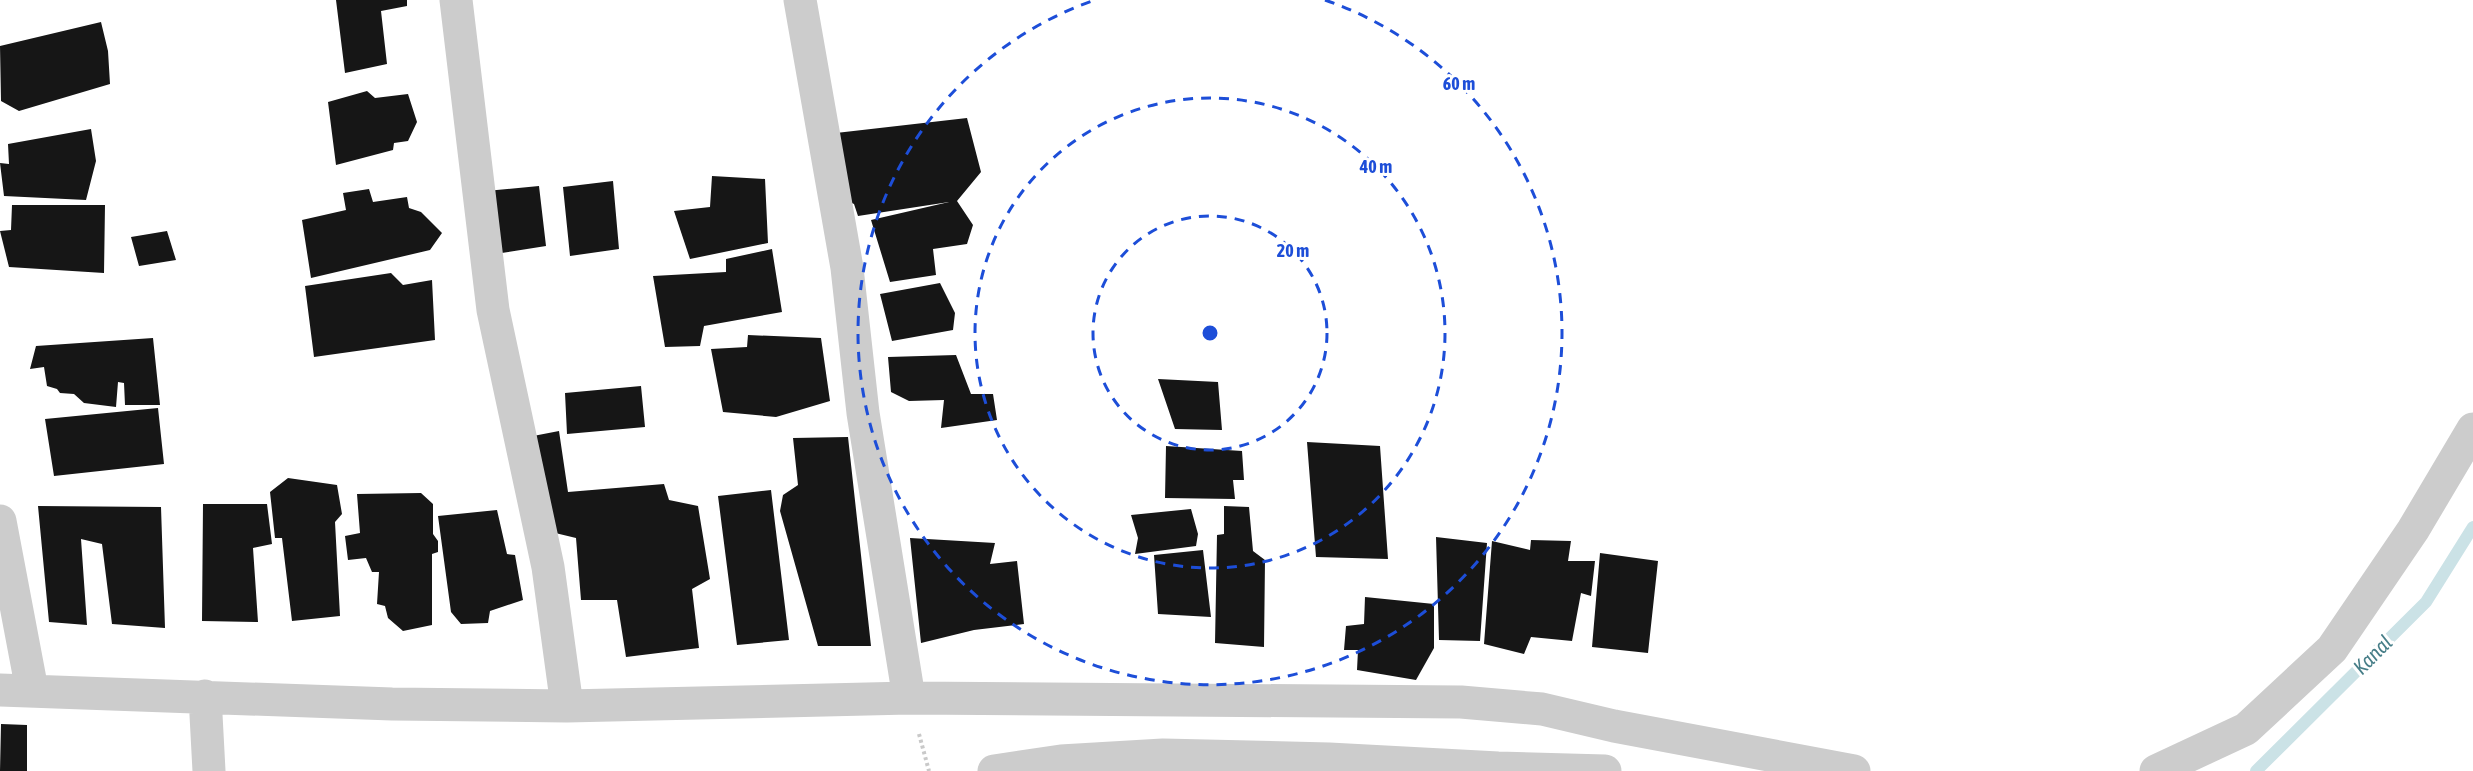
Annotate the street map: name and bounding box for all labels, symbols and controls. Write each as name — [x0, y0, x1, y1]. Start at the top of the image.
text: 60 m — [1443, 73, 1475, 94]
text: 40 m — [1359, 156, 1392, 177]
text: 20 m — [1277, 240, 1309, 261]
centre of rings — [1200, 323, 1220, 343]
water label: Kanal — [2348, 630, 2397, 679]

